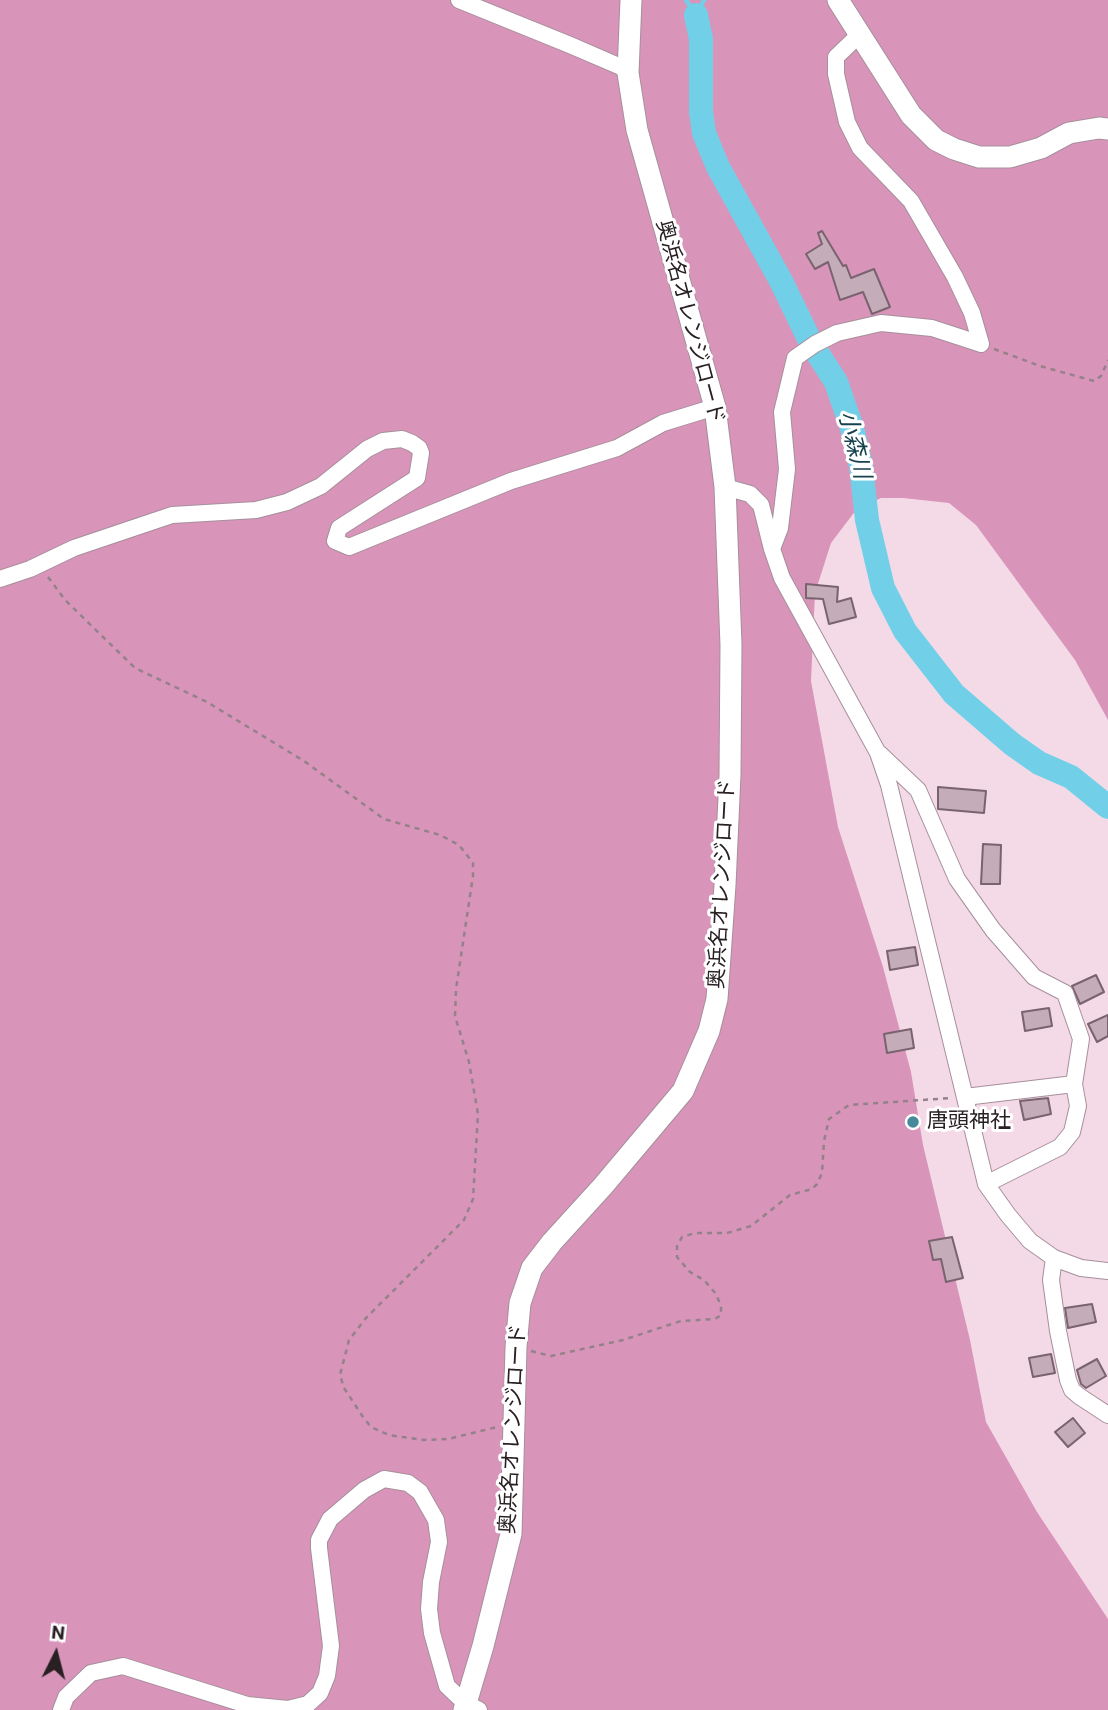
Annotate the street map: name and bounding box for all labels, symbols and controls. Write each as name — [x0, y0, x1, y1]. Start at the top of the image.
street label: 奥浜名オレンジロード — [650, 217, 728, 427]
water label: 小森川 — [831, 408, 875, 482]
street label: 奥浜名オレンジロード — [705, 778, 741, 990]
place label: 唐頭神社 — [927, 1109, 1011, 1135]
marker: 唐頭神社 — [905, 1114, 921, 1130]
street label: 奥浜名オレンジロード — [496, 1323, 532, 1535]
north arrow — [21, 1619, 91, 1689]
text: N — [50, 1620, 66, 1645]

